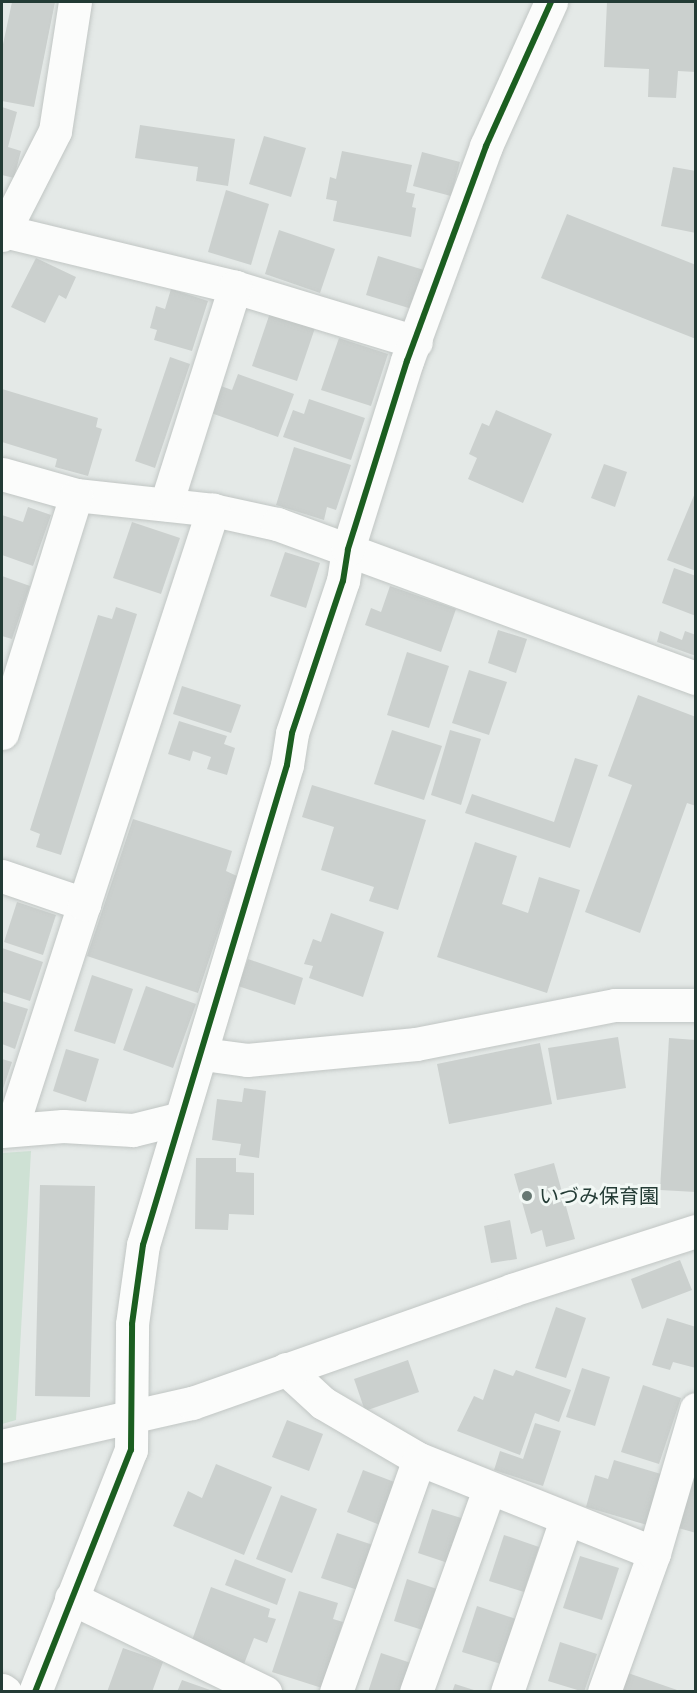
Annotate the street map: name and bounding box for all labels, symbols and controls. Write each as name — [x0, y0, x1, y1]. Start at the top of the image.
place label: いづみ保育園 — [539, 1184, 659, 1208]
marker: いづみ保育園 — [520, 1189, 534, 1203]

